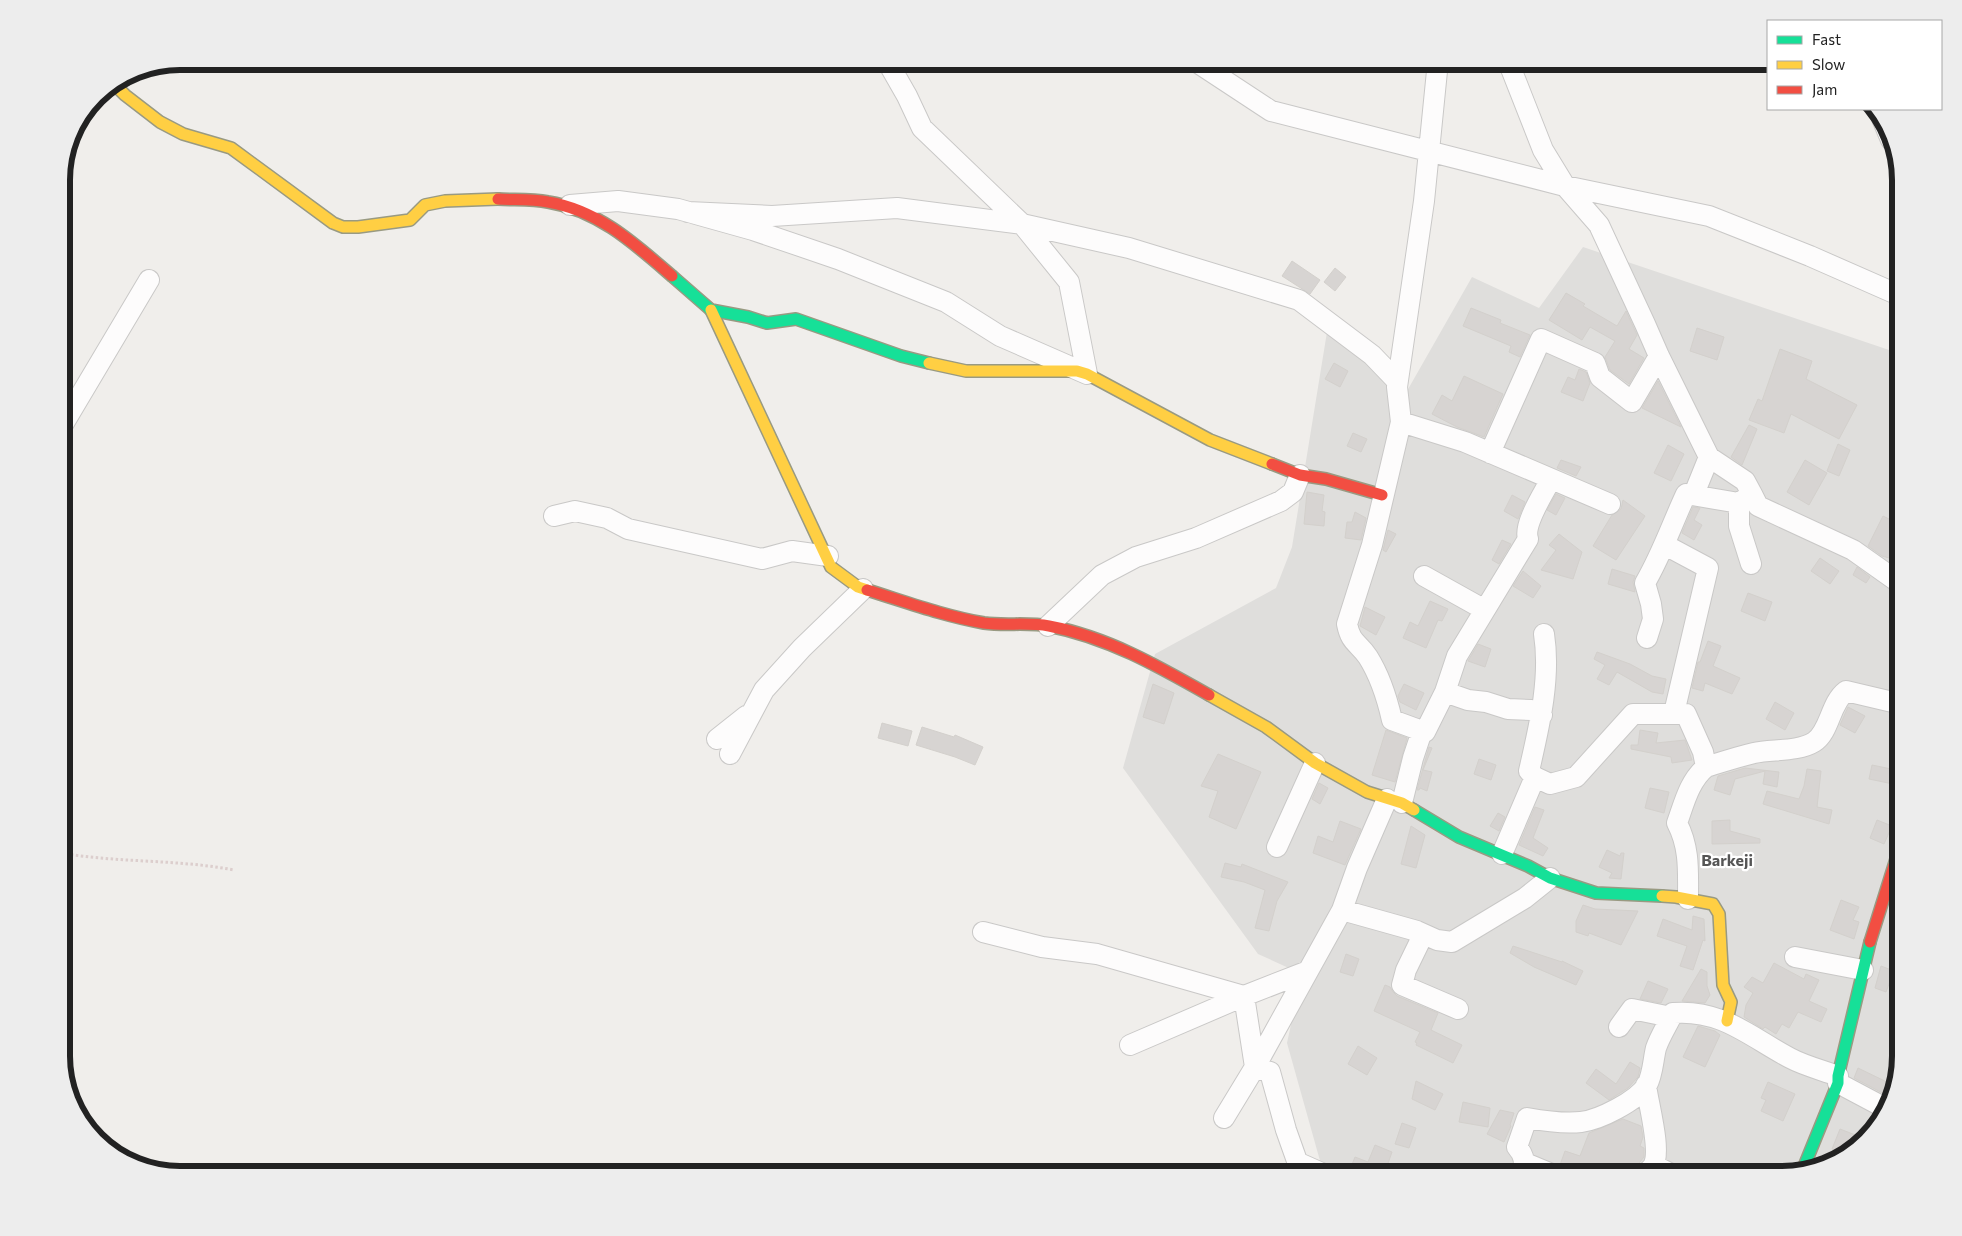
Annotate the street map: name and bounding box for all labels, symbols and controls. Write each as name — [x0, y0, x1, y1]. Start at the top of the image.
legend — [1767, 20, 1942, 110]
text: Fast — [1812, 30, 1841, 48]
text: Slow — [1812, 55, 1845, 73]
text: Jam — [1812, 80, 1837, 98]
district label: Barkeji — [1701, 850, 1753, 869]

